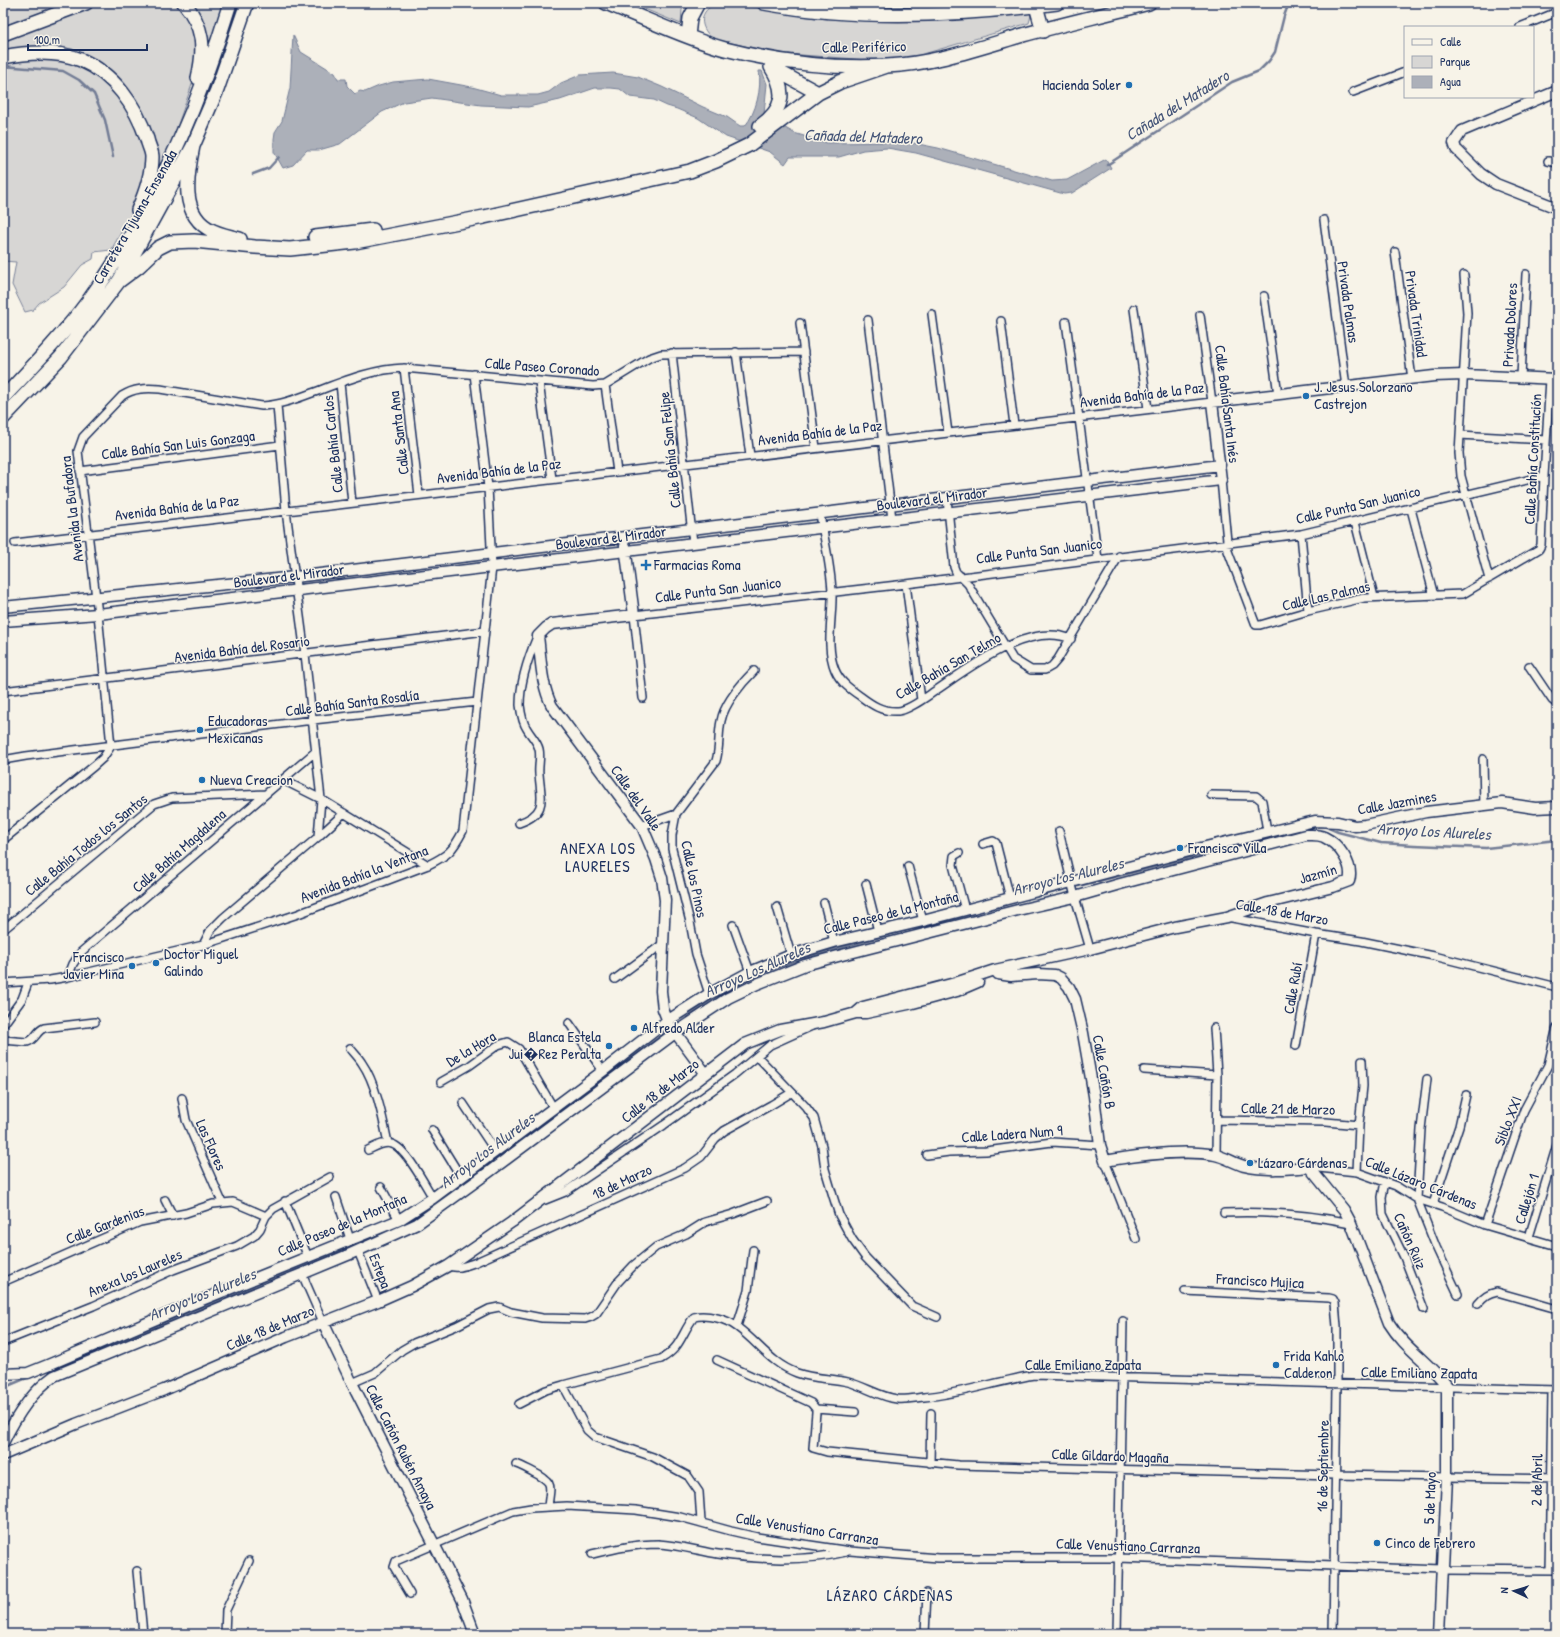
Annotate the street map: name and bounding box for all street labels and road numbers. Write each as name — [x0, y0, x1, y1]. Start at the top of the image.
street label: Calle Periférico — [821, 35, 907, 58]
street label: Carretera Tijuana–Ensenada — [87, 146, 182, 288]
street label: Privada Palmas — [1332, 260, 1365, 344]
street label: Privada Trinidad — [1400, 269, 1433, 359]
street label: Privada Dolores — [1497, 282, 1522, 368]
street label: Calle Bahía Santa Inés — [1210, 344, 1245, 464]
street label: Calle Paseo Coronado — [484, 352, 600, 381]
street label: Avenida Bahía de la Paz — [1079, 376, 1206, 413]
street label: Calle Santa Ana — [383, 390, 414, 476]
street label: Calle Bahía San Felipe — [653, 391, 686, 509]
street label: Calle Bahía Constitución — [1519, 393, 1546, 525]
street label: Calle Bahía Carlos — [317, 394, 348, 494]
street label: Avenida Bahía de la Paz — [757, 414, 884, 451]
street label: Calle Bahía San Luis Gonzaga — [100, 425, 256, 464]
street label: Avenida Bahía de la Paz — [436, 452, 563, 489]
street label: Avenida la Bufadora — [55, 455, 88, 563]
street label: Calle Punta San Juanico — [1294, 480, 1422, 529]
street label: Boulevard el Mirador — [875, 481, 989, 516]
street label: Avenida Bahía de la Paz — [114, 489, 241, 526]
street label: Boulevard el Mirador — [554, 520, 668, 555]
street label: Calle Punta San Juanico — [975, 532, 1103, 569]
street label: Boulevard el Mirador — [232, 558, 346, 593]
street label: Calle Punta San Juanico — [654, 571, 782, 608]
street label: Calle Las Palmas — [1280, 575, 1372, 616]
street label: Calle Bahía San Telmo — [891, 627, 1004, 704]
street label: Avenida Bahía del Rosario — [173, 630, 311, 667]
street label: Calle Bahía Santa Rosalía — [284, 684, 420, 721]
street label: Calle del Valle — [606, 761, 667, 835]
street label: Calle Jazmines — [1356, 785, 1438, 820]
street label: Calle Bahía Todos los Santos — [20, 788, 152, 901]
street label: Calle Bahía Magdalena — [127, 804, 230, 897]
street label: Calle los Pinos — [676, 838, 713, 920]
street label: Avenida Bahía la Ventana — [297, 839, 431, 908]
street label: Jazmín — [1297, 858, 1339, 889]
street label: Calle Paseo de la Montaña — [821, 886, 961, 939]
street label: Calle 18 de Marzo — [1234, 893, 1330, 930]
street label: Calle Rubí — [1278, 960, 1307, 1016]
street label: De la Hora — [442, 1025, 500, 1072]
street label: Calle Cañón B — [1088, 1033, 1121, 1111]
street label: Calle 18 de Marzo — [616, 1053, 703, 1128]
street label: Siblo XXI — [1489, 1093, 1527, 1149]
street label: Calle 21 de Marzo — [1241, 1097, 1335, 1120]
street label: Las Flores — [191, 1116, 232, 1174]
street label: Calle Ladera Num 9 — [961, 1119, 1064, 1148]
street label: Calle Lázaro Cárdenas — [1362, 1150, 1481, 1215]
street label: 18 de Marzo — [588, 1159, 655, 1205]
street label: Callejón 1 — [1509, 1171, 1544, 1227]
street label: Calle Paseo de la Montaña — [274, 1188, 410, 1261]
street label: Calle Gardenias — [63, 1200, 147, 1249]
street label: Cañón Ruiz — [1389, 1209, 1432, 1273]
street label: Anexa los Laureles — [85, 1243, 185, 1302]
street label: Estepa — [364, 1250, 397, 1291]
street label: Francisco Mujica — [1215, 1268, 1305, 1293]
street label: Calle 18 de Marzo — [223, 1300, 317, 1356]
street label: Calle Emiliano Zapata — [1025, 1354, 1141, 1375]
street label: Calle Emiliano Zapata — [1361, 1361, 1478, 1384]
street label: Calle Cañón Rubén Amaya — [361, 1381, 442, 1513]
street label: 16 de Septiembre — [1311, 1420, 1334, 1512]
street label: Calle Gildardo Magaña — [1051, 1443, 1169, 1468]
street label: 2 de Abril — [1526, 1454, 1547, 1506]
street label: 5 de Mayo — [1418, 1471, 1441, 1524]
street label: Calle Venustiano Carranza — [734, 1507, 880, 1550]
street label: Calle Venustiano Carranza — [1056, 1532, 1201, 1559]

